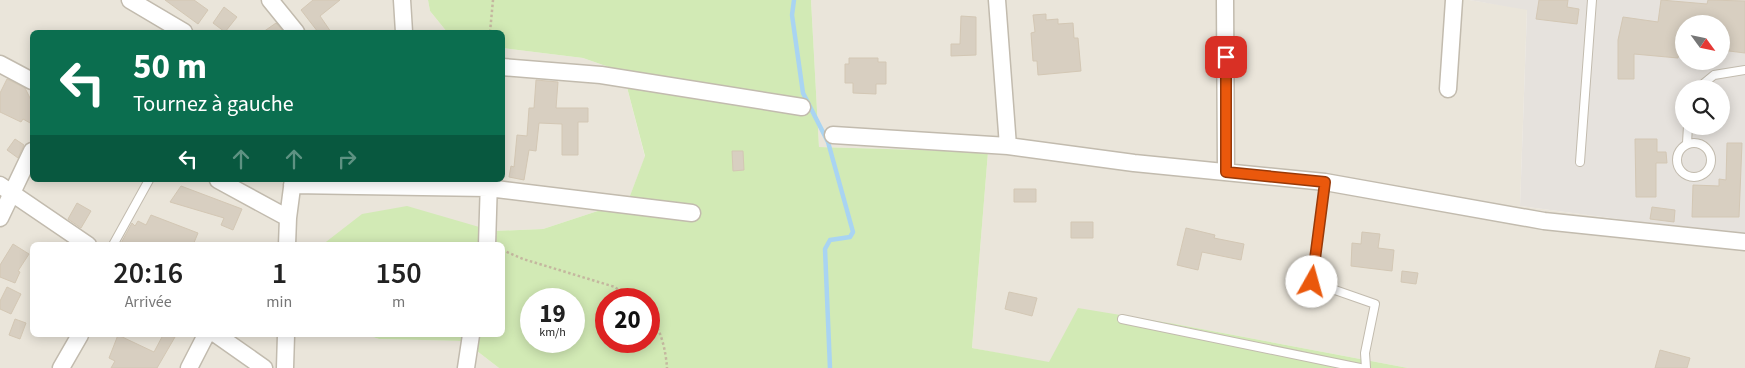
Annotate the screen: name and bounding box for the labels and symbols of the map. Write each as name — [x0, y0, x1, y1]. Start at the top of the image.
north arrow — [1675, 15, 1730, 70]
pin — [1205, 36, 1247, 78]
position arrow — [1285, 255, 1337, 307]
speed limit sign: 20 — [595, 288, 660, 353]

